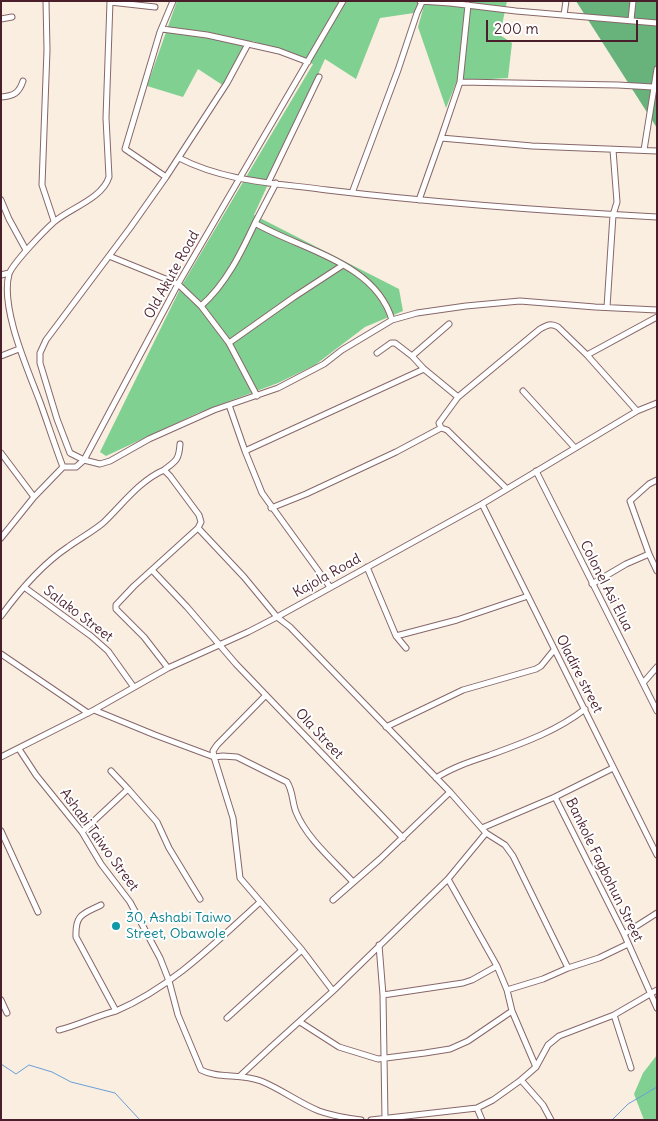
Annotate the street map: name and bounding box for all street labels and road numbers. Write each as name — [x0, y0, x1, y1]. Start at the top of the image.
street label: Old Akute Road — [141, 228, 203, 322]
street label: Colonel Asi Elua — [576, 538, 636, 634]
street label: Kajola Road — [290, 551, 364, 601]
street label: Salako Street — [40, 582, 116, 646]
street label: Oladire street — [552, 632, 606, 716]
street label: Ola Street — [291, 705, 347, 763]
street label: Ashabi Taiwo Street — [56, 785, 142, 895]
street label: Bankole Fagbohun Street — [562, 795, 646, 945]

